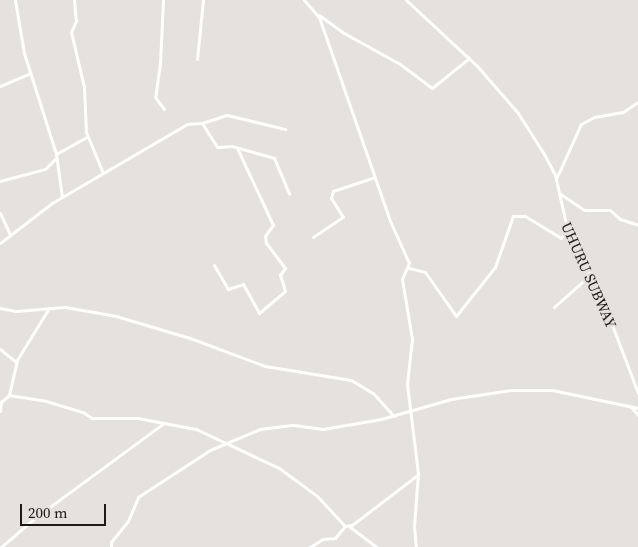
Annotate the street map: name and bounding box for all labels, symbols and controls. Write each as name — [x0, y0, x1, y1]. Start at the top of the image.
street label: UHURU SUBWAY — [558, 219, 620, 331]
scale bar — [22, 494, 109, 526]
text: 200 m — [28, 502, 68, 523]

